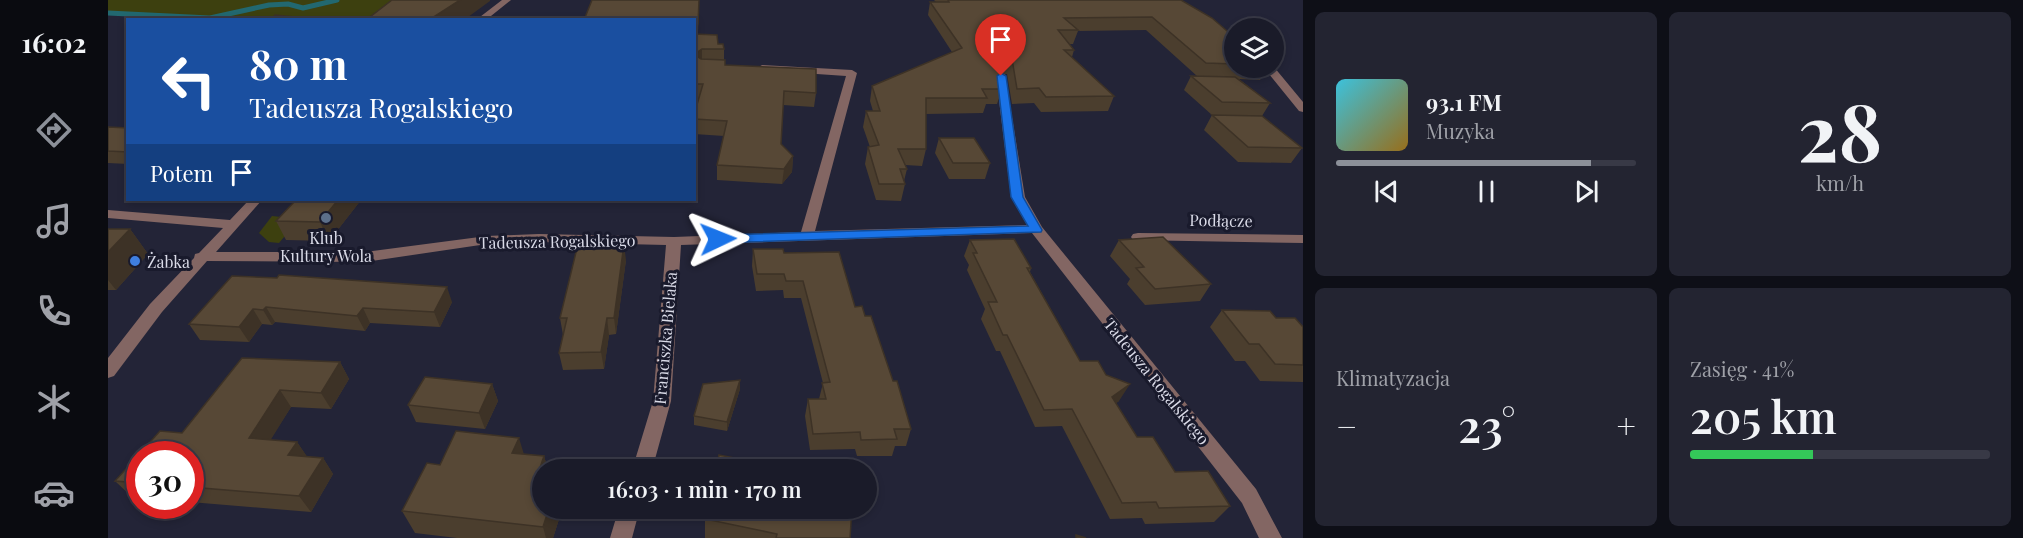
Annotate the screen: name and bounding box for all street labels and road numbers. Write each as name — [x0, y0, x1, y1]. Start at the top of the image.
street label: Podłącze — [1189, 209, 1253, 231]
street label: Tadeusza Rogalskiego — [478, 229, 636, 253]
street label: Franciszka Bielaka — [649, 271, 681, 405]
street label: Tadeusza Rogalskiego — [1100, 314, 1215, 449]

